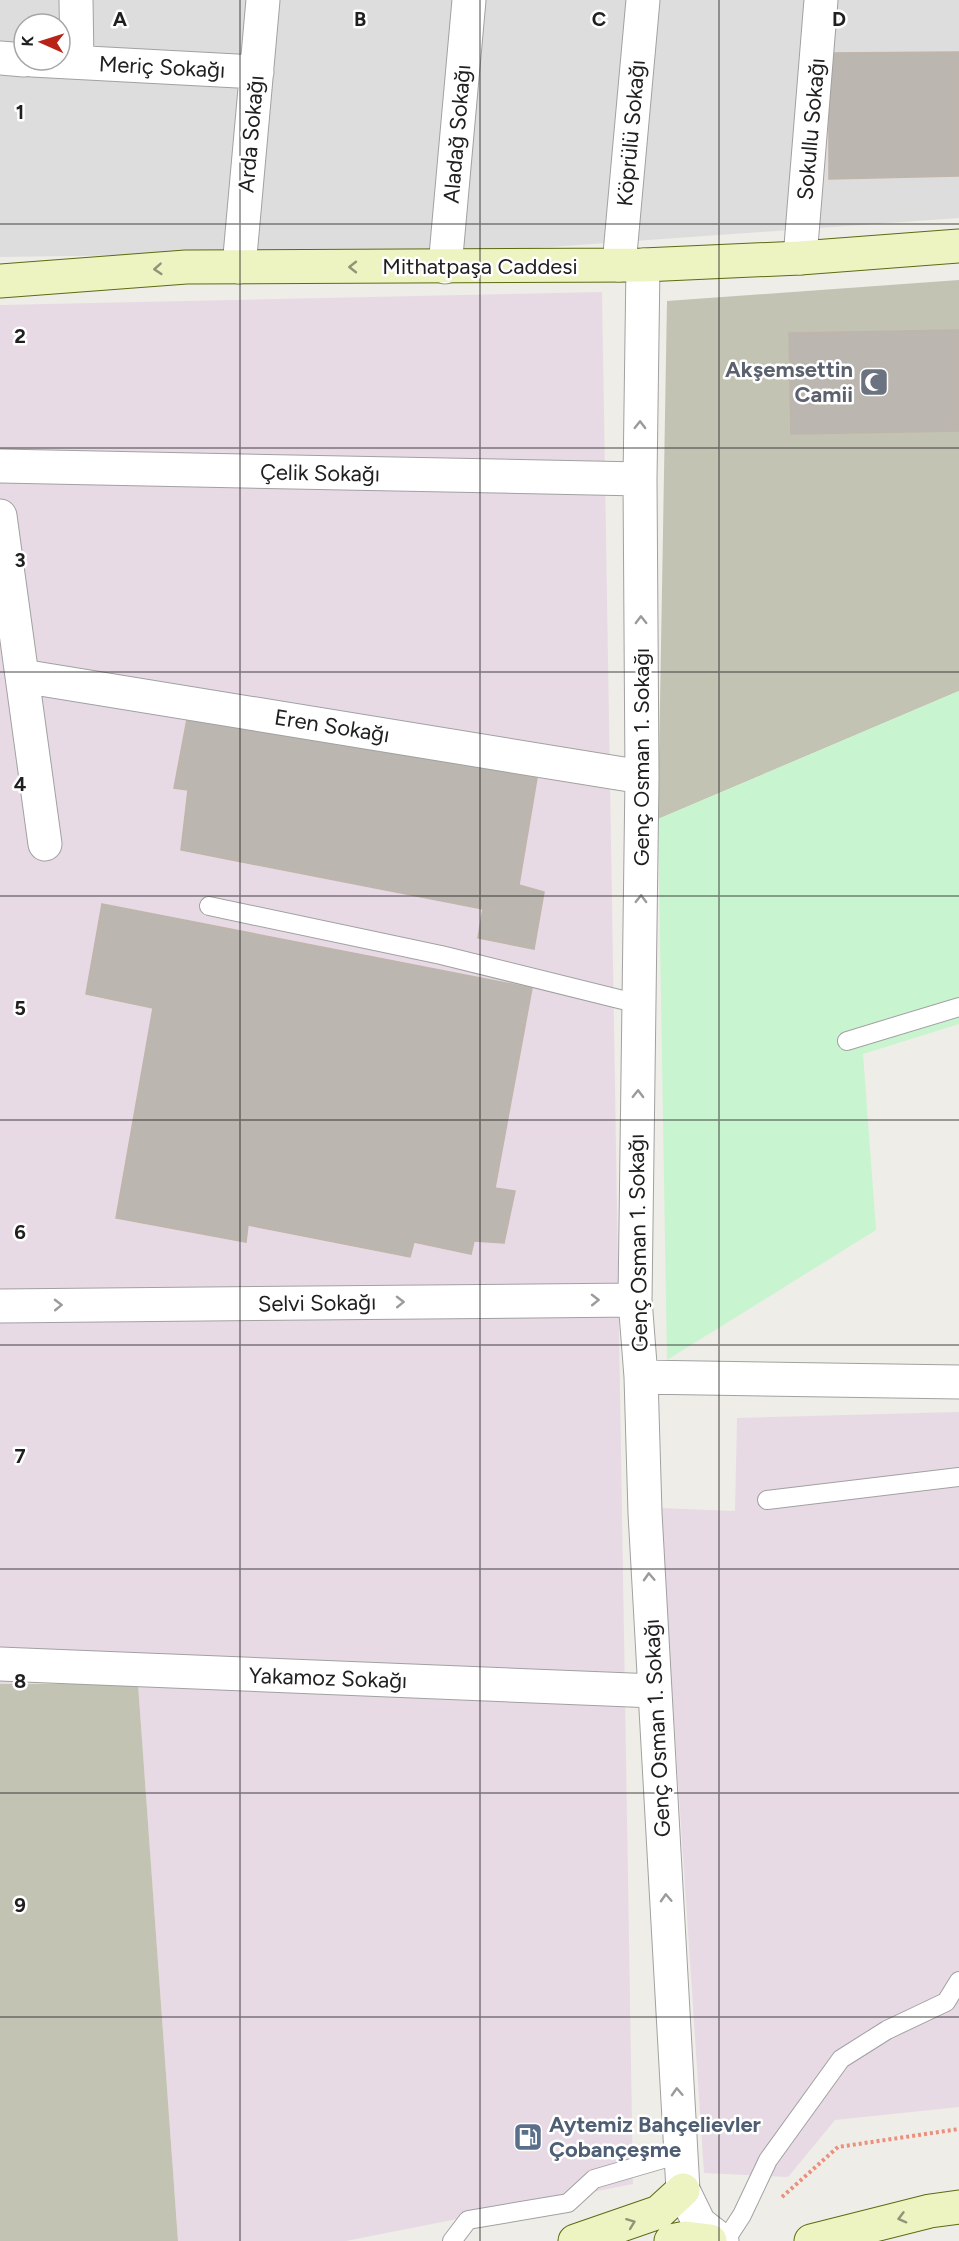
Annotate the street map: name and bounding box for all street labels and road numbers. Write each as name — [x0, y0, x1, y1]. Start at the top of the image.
street label: Meriç Sokağı — [98, 50, 226, 84]
street label: Sokullu Sokağı — [791, 57, 831, 201]
street label: Köprülü Sokağı — [611, 59, 651, 207]
street label: Aladağ Sokağı — [437, 63, 477, 205]
street label: Arda Sokağı — [232, 74, 270, 194]
street label: Mithatpaşa Caddesi — [382, 253, 578, 280]
street label: Çelik Sokağı — [260, 458, 380, 488]
street label: Genç Osman 1. Sokağı — [628, 648, 655, 866]
street label: Eren Sokağı — [273, 704, 391, 748]
street label: Genç Osman 1. Sokağı — [623, 1134, 653, 1352]
street label: Selvi Sokağı — [258, 1288, 376, 1318]
street label: Genç Osman 1. Sokağı — [638, 1618, 676, 1838]
street label: Yakamoz Sokağı — [248, 1662, 408, 1694]

